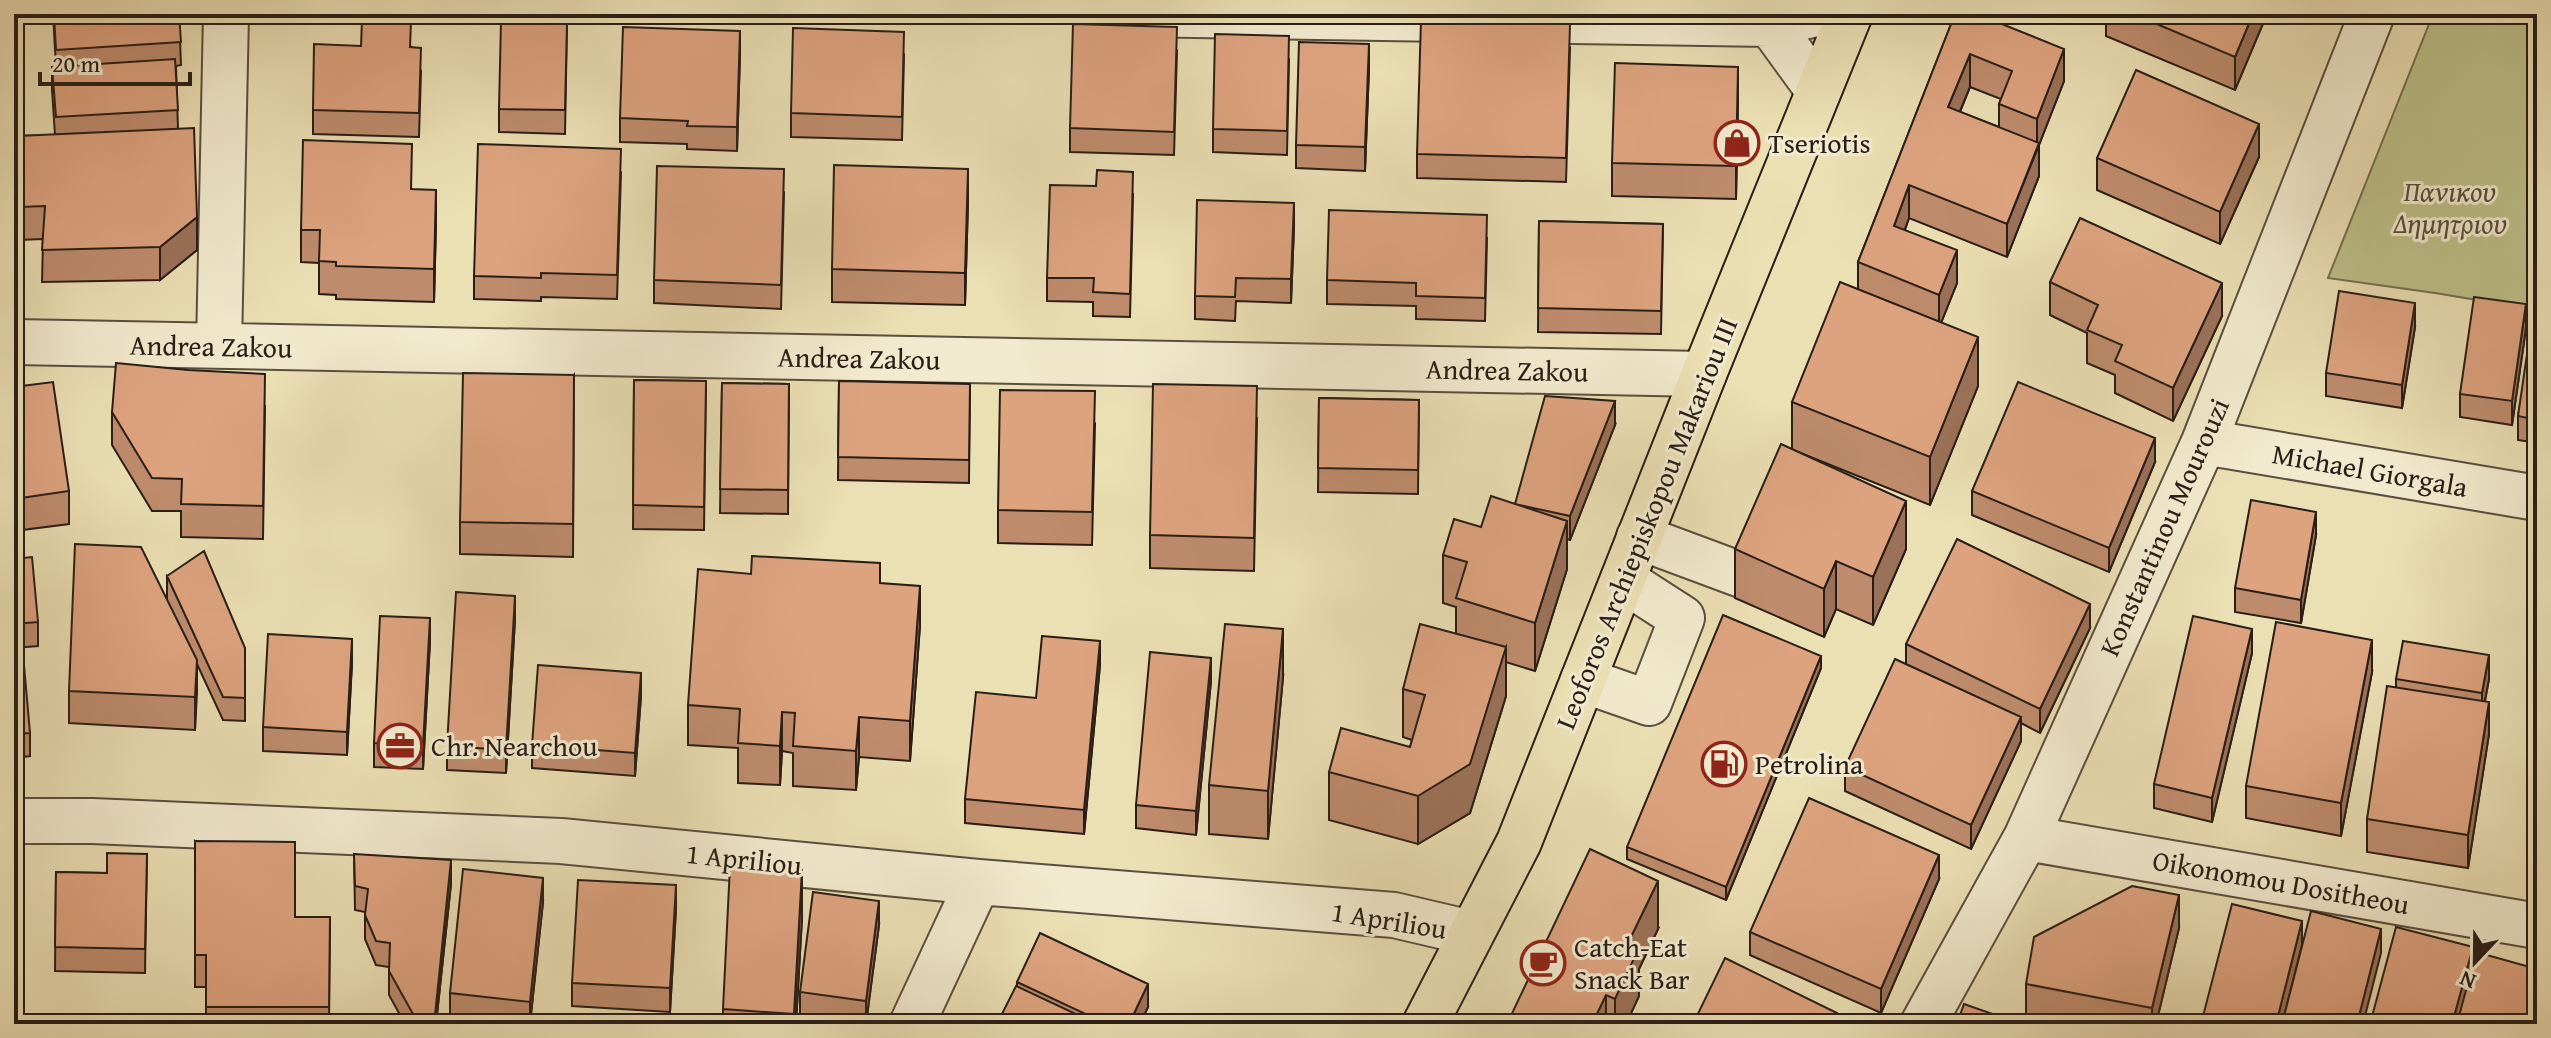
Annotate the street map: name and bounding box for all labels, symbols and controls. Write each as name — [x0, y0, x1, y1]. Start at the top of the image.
scale bar — [40, 36, 190, 86]
text: 20 m — [52, 46, 100, 81]
shop icon: Tseriotis — [1713, 119, 1761, 167]
place label: Tseriotis — [1768, 122, 1871, 163]
park label: Πανικου Δημητριου — [2393, 170, 2507, 243]
street label: Leoforos Archiepiskopou Makariou III — [1544, 311, 1747, 735]
street label: Andrea Zakou — [129, 324, 293, 367]
street label: Andrea Zakou — [777, 336, 941, 379]
street label: Andrea Zakou — [1425, 348, 1589, 391]
street label: Konstantinou Mourouzi — [2088, 391, 2239, 662]
street label: Michael Giorgala — [2269, 432, 2472, 507]
office icon: Chr. Nearchou — [376, 722, 424, 770]
place label: Chr. Nearchou — [431, 725, 597, 766]
fuel station icon: Petrolina — [1700, 740, 1748, 788]
place label: Petrolina — [1755, 743, 1864, 784]
street label: 1 Apriliou — [684, 832, 804, 885]
street label: Oikonomou Dositheou — [2150, 839, 2413, 924]
street label: 1 Apriliou — [1328, 890, 1450, 949]
north arrow — [2435, 922, 2515, 1002]
place label: Catch-Eat Snack Bar — [1574, 926, 1690, 999]
cafe icon: Catch-Eat Snack Bar — [1519, 939, 1567, 987]
text: N — [2454, 963, 2480, 998]

